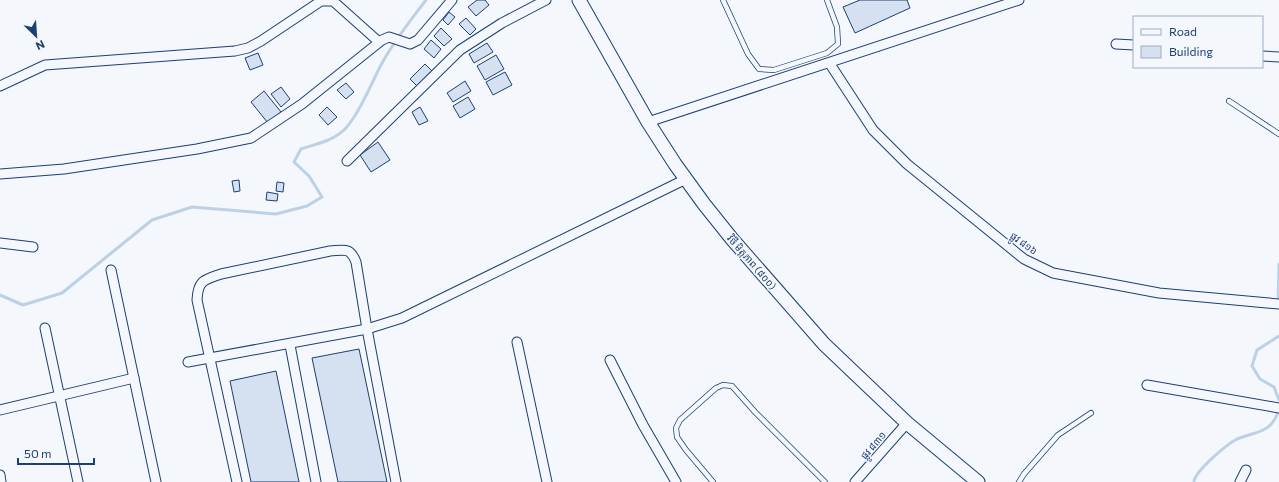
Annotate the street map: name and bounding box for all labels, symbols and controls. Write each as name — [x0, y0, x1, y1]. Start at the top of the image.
north arrow — [16, 16, 56, 56]
legend — [1133, 16, 1263, 68]
text: Road — [1169, 24, 1197, 38]
text: N — [34, 38, 47, 53]
text: Building — [1169, 44, 1213, 58]
street label: ផ្លូវ ៨១៦ — [1006, 229, 1040, 260]
street label: វិថី មិត្តភាព (៨០០) — [724, 232, 779, 293]
street label: ផ្លូវ ៨៣១ — [858, 429, 891, 464]
scale bar — [18, 440, 94, 466]
text: 50 m — [24, 446, 52, 460]

